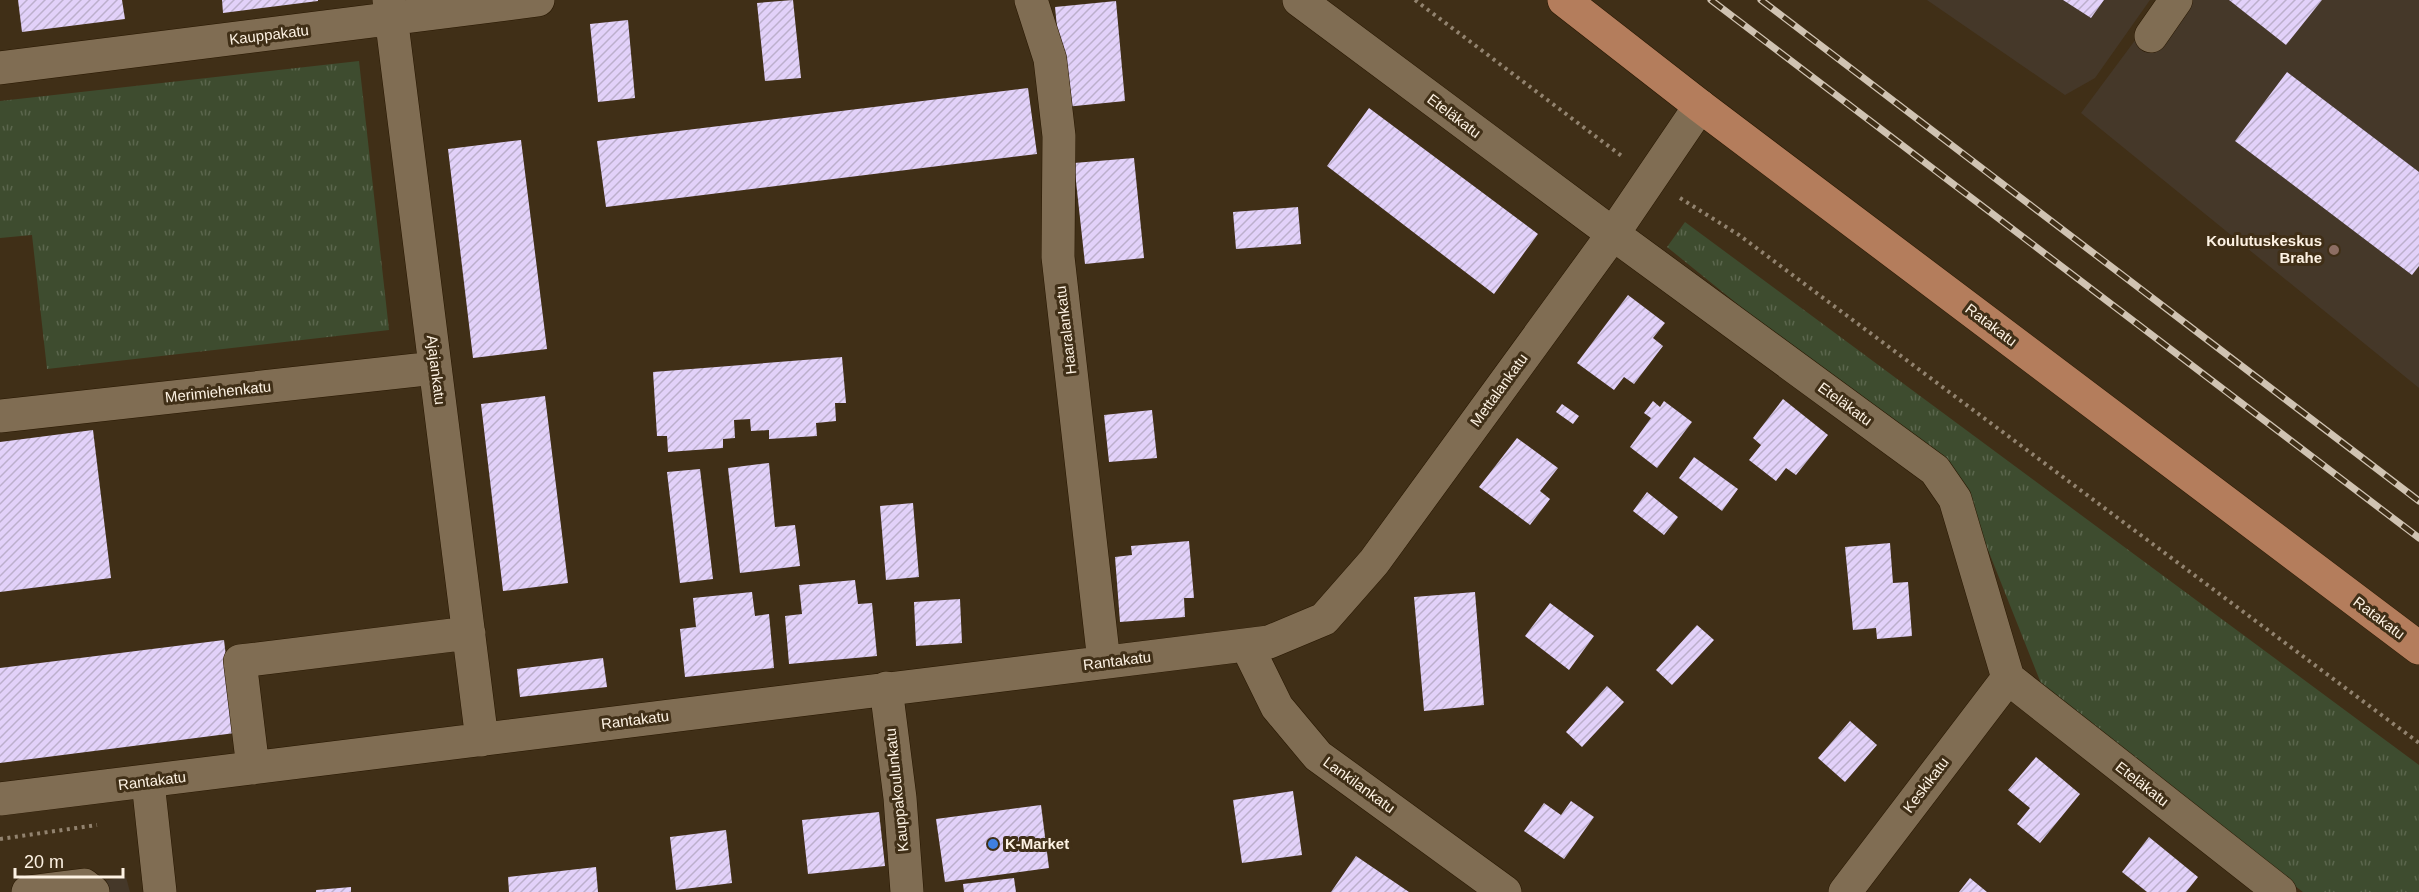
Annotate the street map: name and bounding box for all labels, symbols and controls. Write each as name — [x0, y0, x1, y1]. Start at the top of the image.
street label: Kauppakatu — [228, 21, 310, 48]
street label: Eteläkatu — [1424, 90, 1484, 141]
place label: Koulutuskeskus Brahe — [2206, 232, 2322, 266]
marker: Koulutuskeskus Brahe — [2327, 243, 2341, 257]
street label: Haaralankatu — [1052, 285, 1079, 375]
street label: Ratakatu — [1962, 300, 2020, 349]
street label: Ajajankatu — [424, 334, 449, 406]
street label: Mettalankatu — [1466, 350, 1531, 429]
street label: Merimiehenkatu — [164, 377, 272, 406]
street label: Eteläkatu — [1815, 378, 1876, 429]
street label: Ratakatu — [2350, 593, 2408, 642]
street label: Rantakatu — [1082, 648, 1152, 673]
street label: Rantakatu — [600, 707, 670, 732]
street label: Kauppakoulunkatu — [882, 727, 911, 853]
street label: Lankilankatu — [1320, 753, 1398, 816]
street label: Keskikatu — [1899, 754, 1952, 816]
street label: Eteläkatu — [2112, 758, 2172, 810]
street label: Rantakatu — [117, 768, 187, 793]
place label: K-Market — [1005, 835, 1069, 852]
marker: K-Market — [986, 837, 1000, 851]
scale bar — [15, 841, 123, 879]
text: 20 m — [24, 852, 64, 872]

